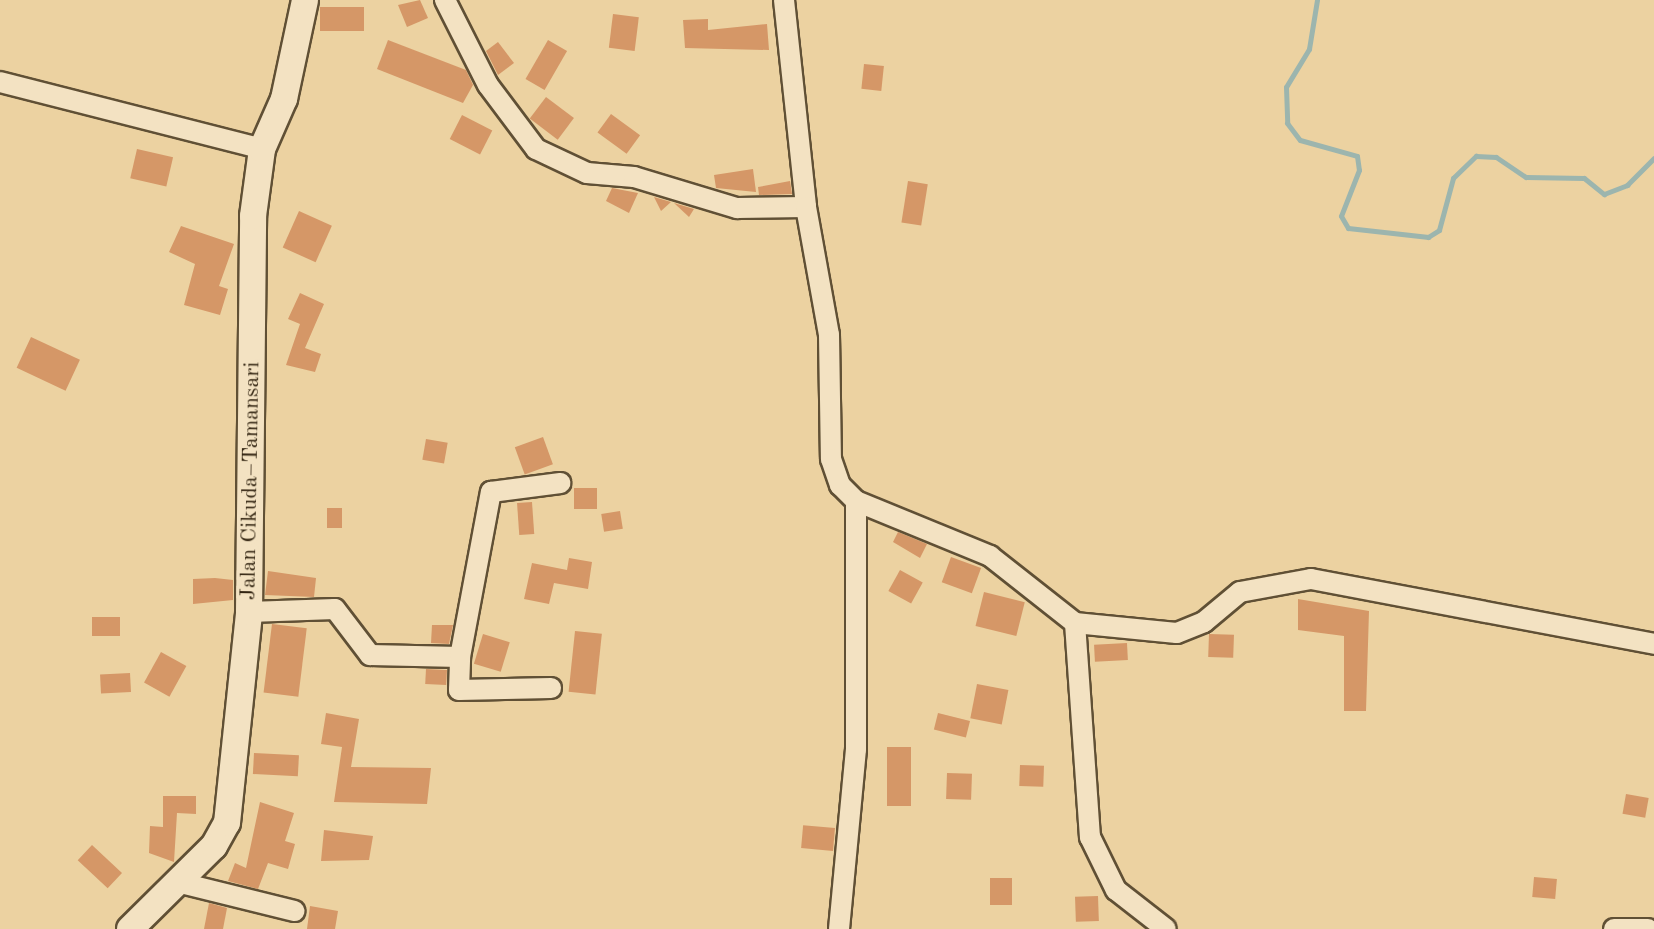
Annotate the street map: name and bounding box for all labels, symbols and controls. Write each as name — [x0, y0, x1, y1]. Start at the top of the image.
street label: Jalan Cikuda–Tamansari — [236, 362, 266, 600]

